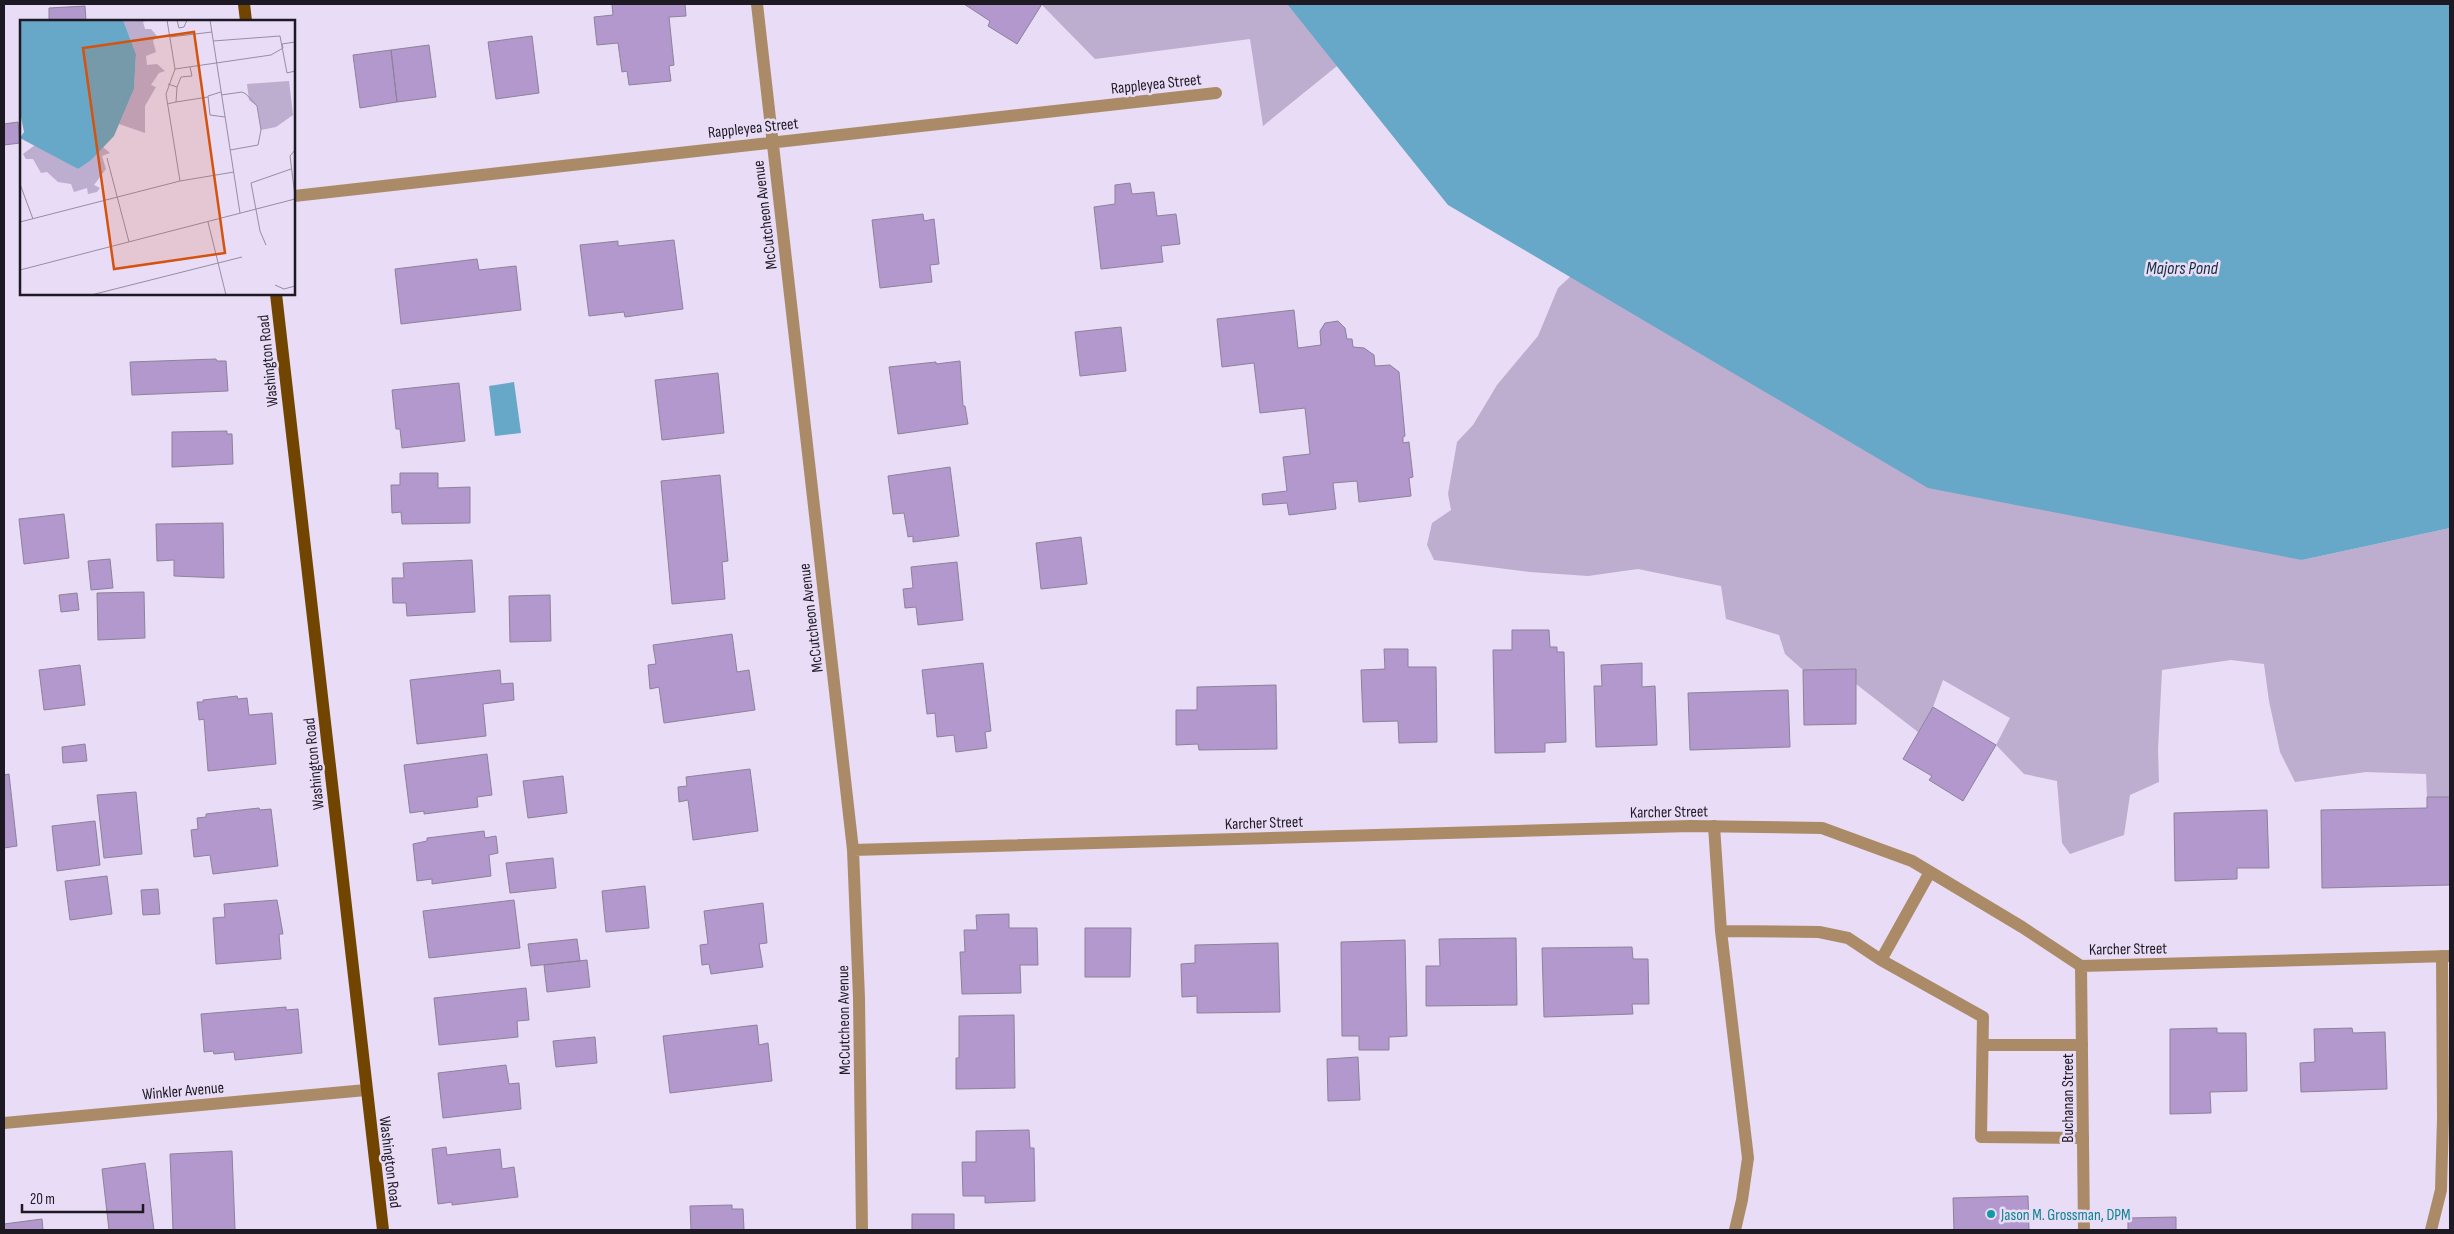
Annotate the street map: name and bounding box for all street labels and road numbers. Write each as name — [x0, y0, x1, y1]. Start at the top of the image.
street label: Rappleyea Street — [1110, 70, 1202, 99]
street label: Rappleyea Street — [707, 114, 799, 143]
street label: McCutcheon Avenue — [749, 159, 782, 271]
street label: Washington Road — [254, 314, 283, 408]
street label: McCutcheon Avenue — [795, 562, 828, 674]
street label: Washington Road — [300, 717, 329, 811]
street label: Karcher Street — [1630, 802, 1708, 823]
street label: Karcher Street — [1225, 813, 1304, 834]
street label: Karcher Street — [2089, 939, 2167, 960]
street label: McCutcheon Avenue — [834, 965, 855, 1075]
street label: Buchanan Street — [2059, 1053, 2078, 1143]
street label: Winkler Avenue — [141, 1078, 225, 1105]
street label: Washington Road — [374, 1115, 405, 1209]

